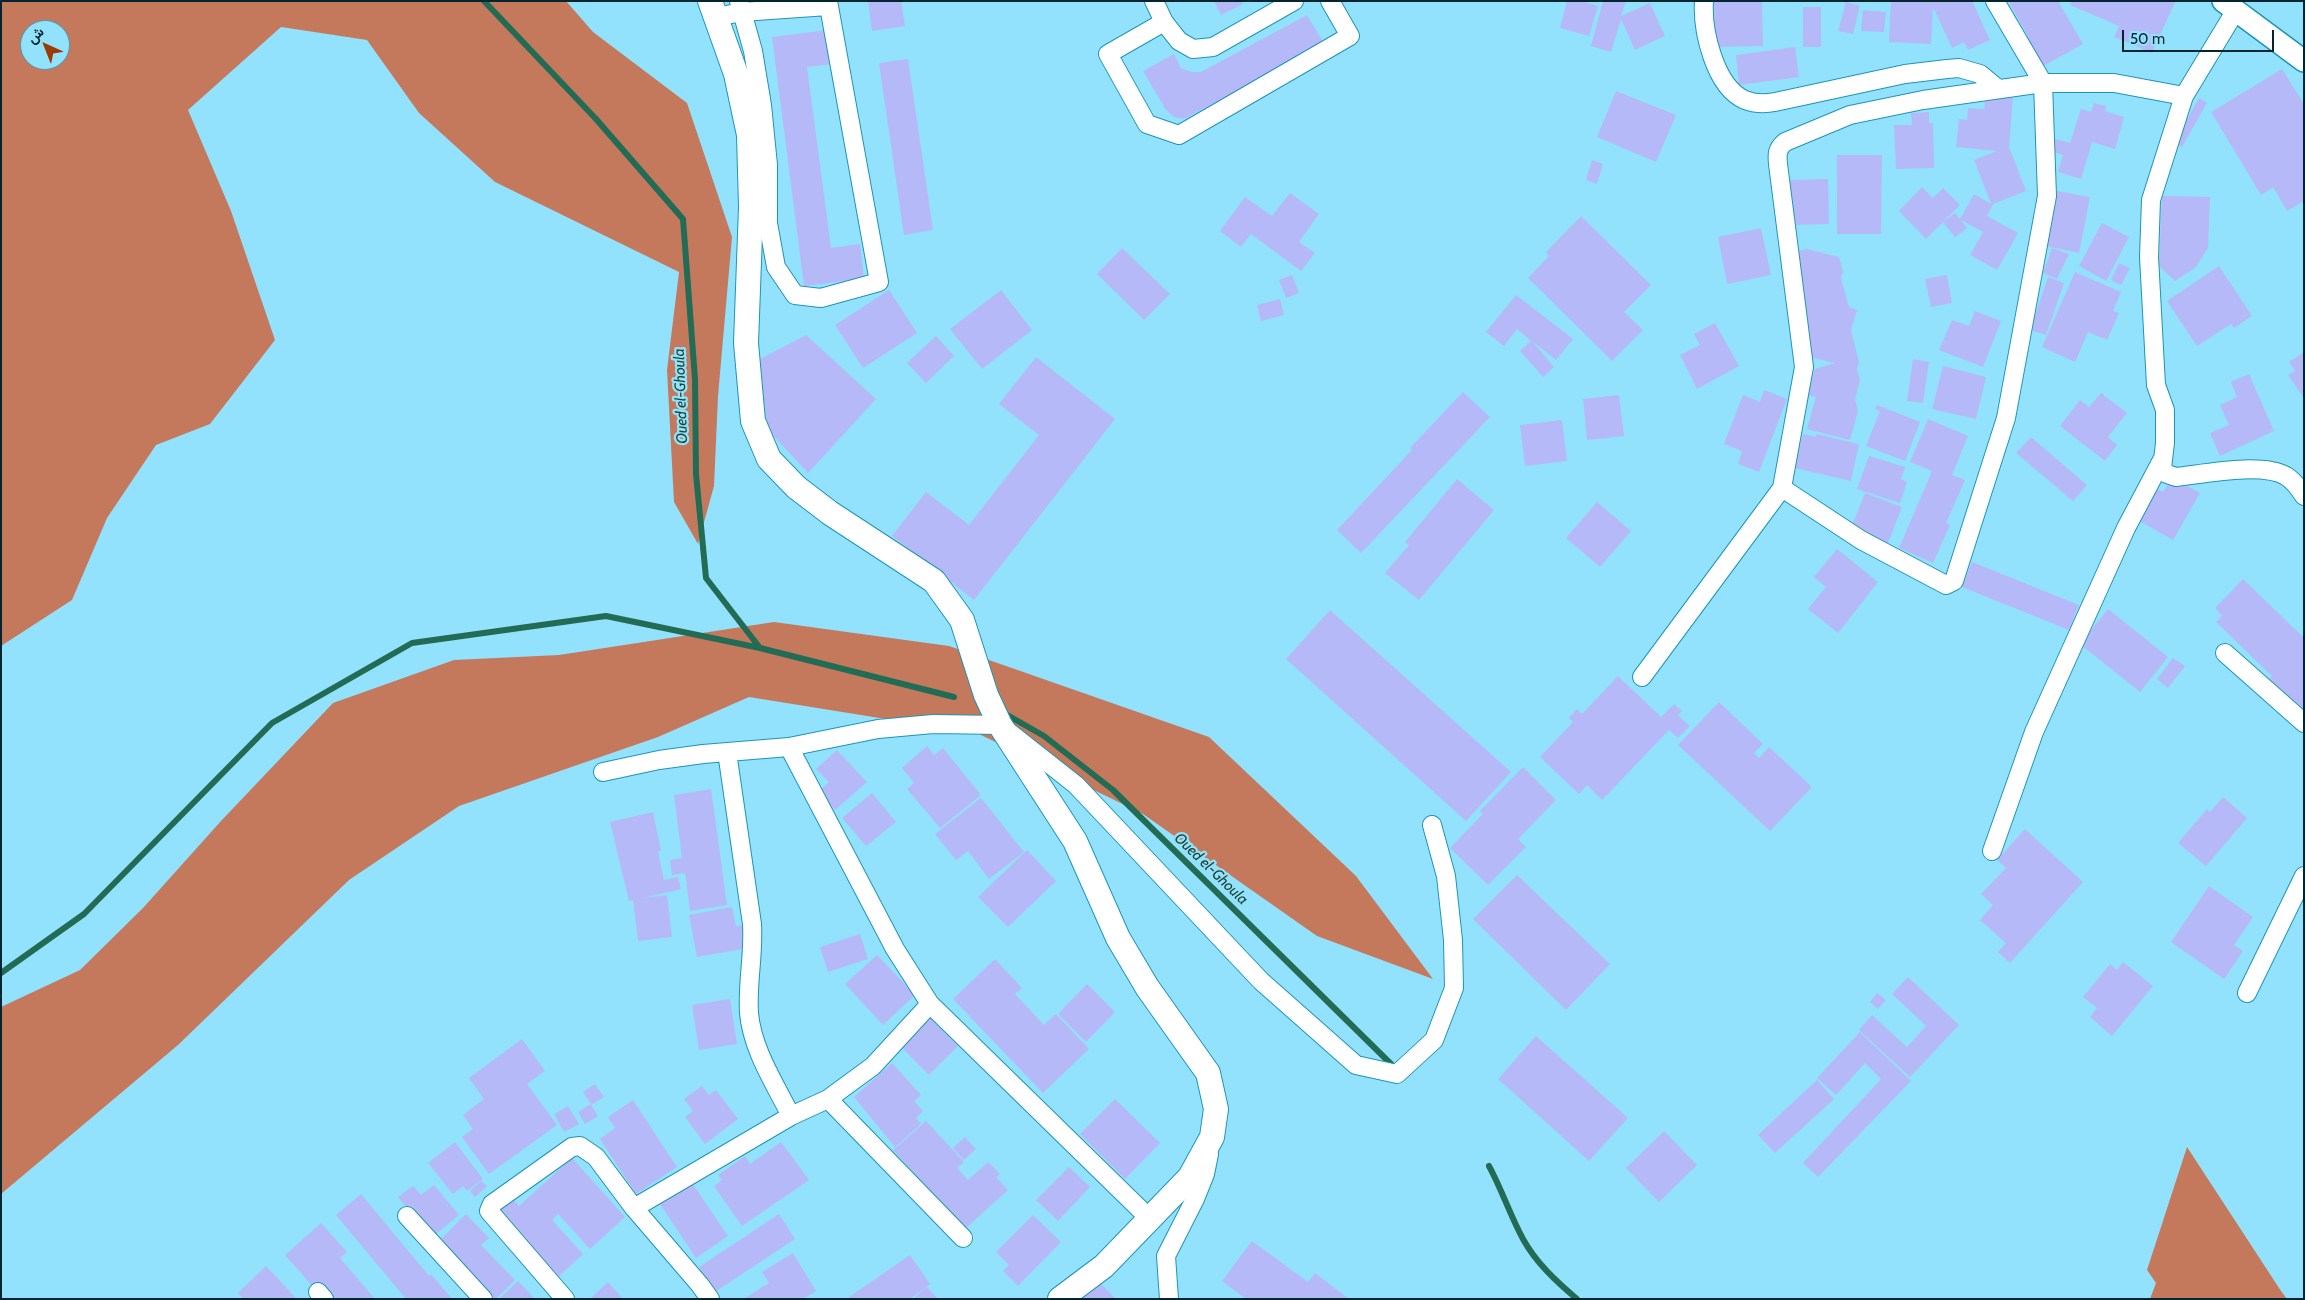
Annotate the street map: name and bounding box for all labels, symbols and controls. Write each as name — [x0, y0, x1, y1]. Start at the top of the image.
north arrow — [20, 20, 70, 70]
scale bar — [2125, 20, 2278, 52]
text: ش — [23, 23, 48, 47]
text: 50 m — [2130, 30, 2165, 48]
water label: Oued el-Ghoula — [670, 348, 692, 444]
water label: Oued el-Ghoula — [1170, 829, 1252, 909]

